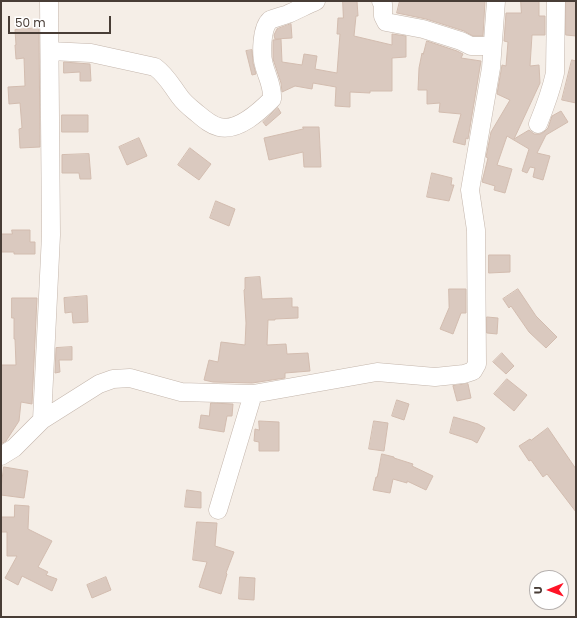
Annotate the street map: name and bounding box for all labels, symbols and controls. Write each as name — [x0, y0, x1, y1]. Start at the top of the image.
scale bar — [10, 8, 113, 34]
text: 50 m — [15, 14, 46, 31]
north arrow — [529, 570, 569, 610]
text: U — [530, 586, 546, 594]

